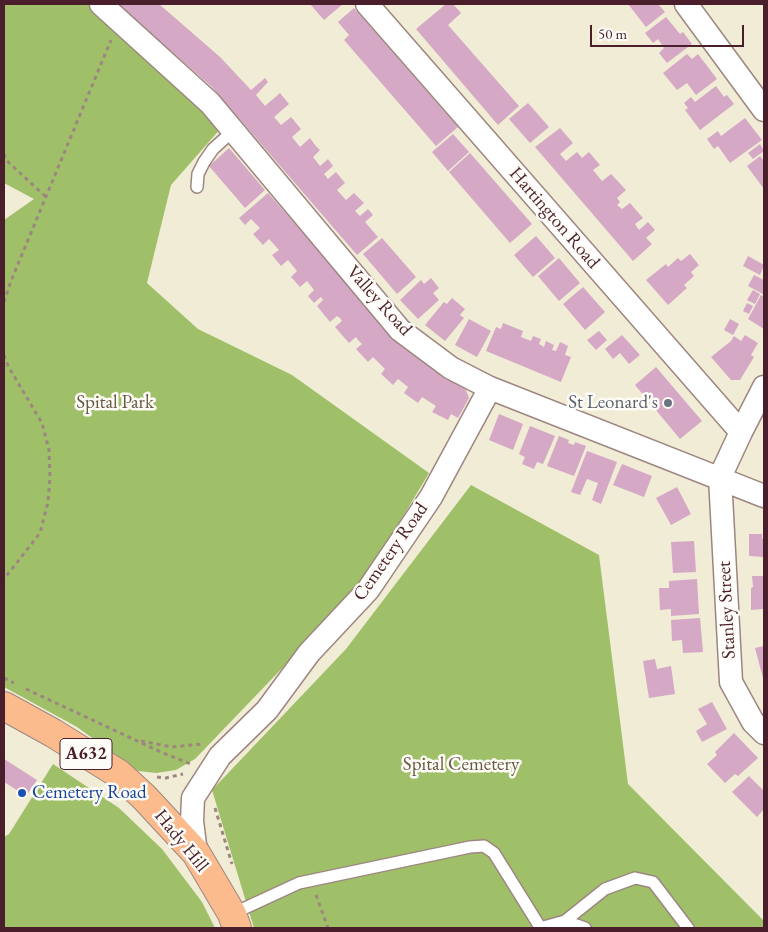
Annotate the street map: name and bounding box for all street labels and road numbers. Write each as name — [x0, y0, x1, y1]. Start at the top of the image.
street label: Hartington Road — [504, 163, 604, 273]
street label: Valley Road — [341, 261, 417, 341]
street label: Cemetery Road — [349, 498, 433, 606]
street label: Stanley Street — [713, 560, 741, 660]
road number: A632 — [60, 739, 112, 770]
street label: Hady Hill — [149, 805, 213, 877]

